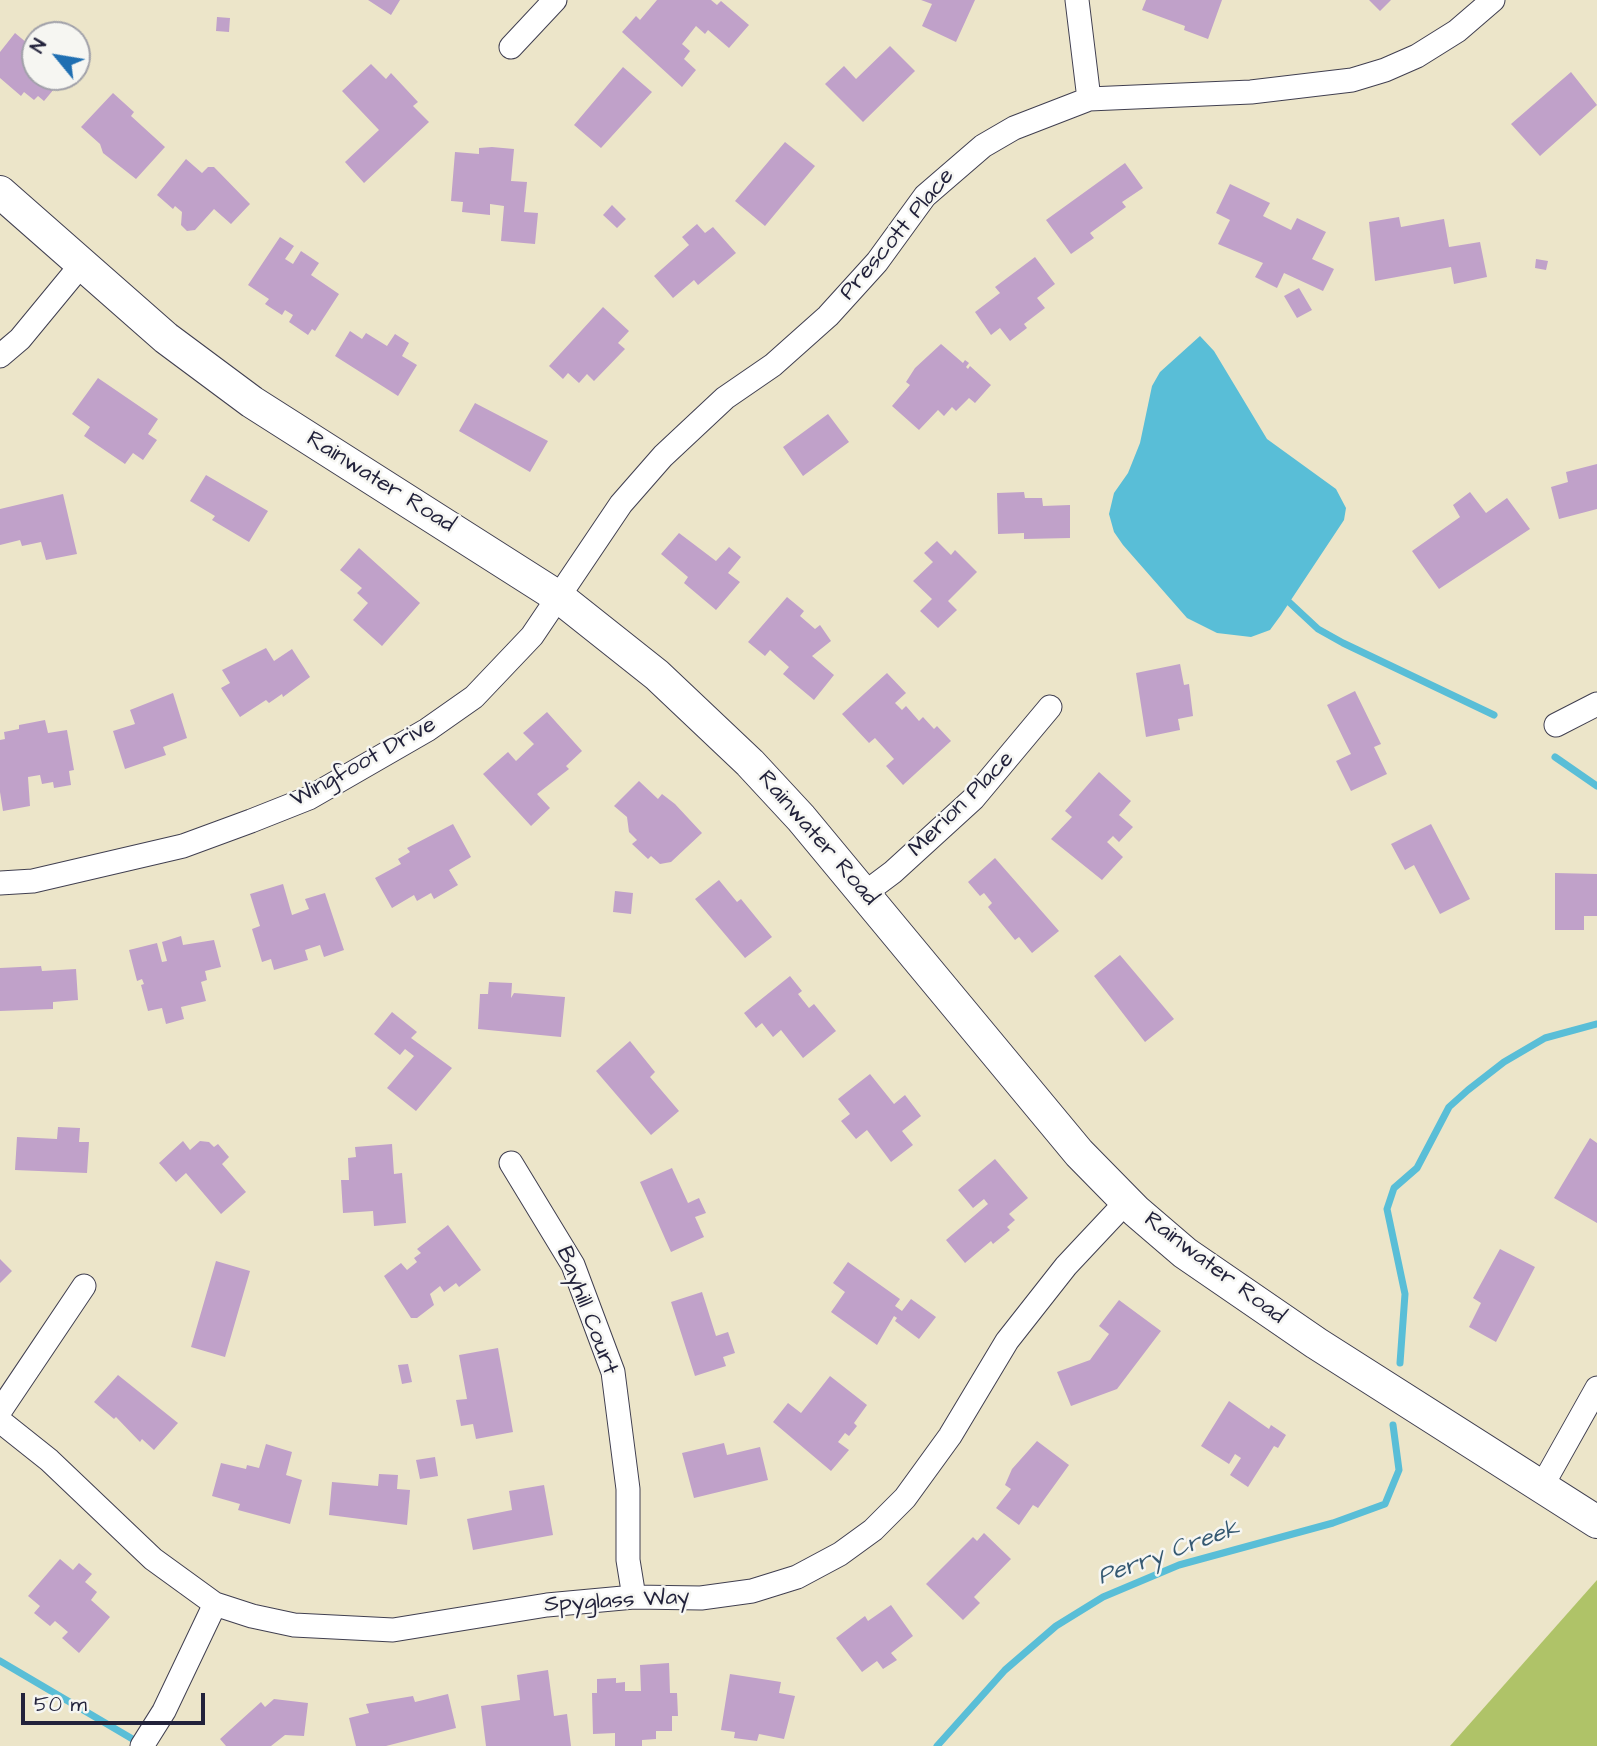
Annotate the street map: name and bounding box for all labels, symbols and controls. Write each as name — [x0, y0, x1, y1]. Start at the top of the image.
north arrow — [21, 21, 91, 91]
text: N — [24, 34, 54, 58]
street label: Prescott Place — [835, 163, 961, 307]
street label: Rainwater Road — [301, 426, 459, 540]
street label: Wingfoot Drive — [286, 712, 442, 814]
street label: Merion Place — [903, 746, 1021, 864]
street label: Rainwater Road — [751, 766, 883, 912]
street label: Rainwater Road — [1138, 1207, 1290, 1331]
street label: Bayhill Court — [549, 1243, 623, 1379]
water label: Perry Creek — [1094, 1515, 1244, 1593]
street label: Spyglass Way — [544, 1584, 690, 1620]
scale bar — [24, 1680, 208, 1724]
text: 50 m — [34, 1690, 87, 1719]

